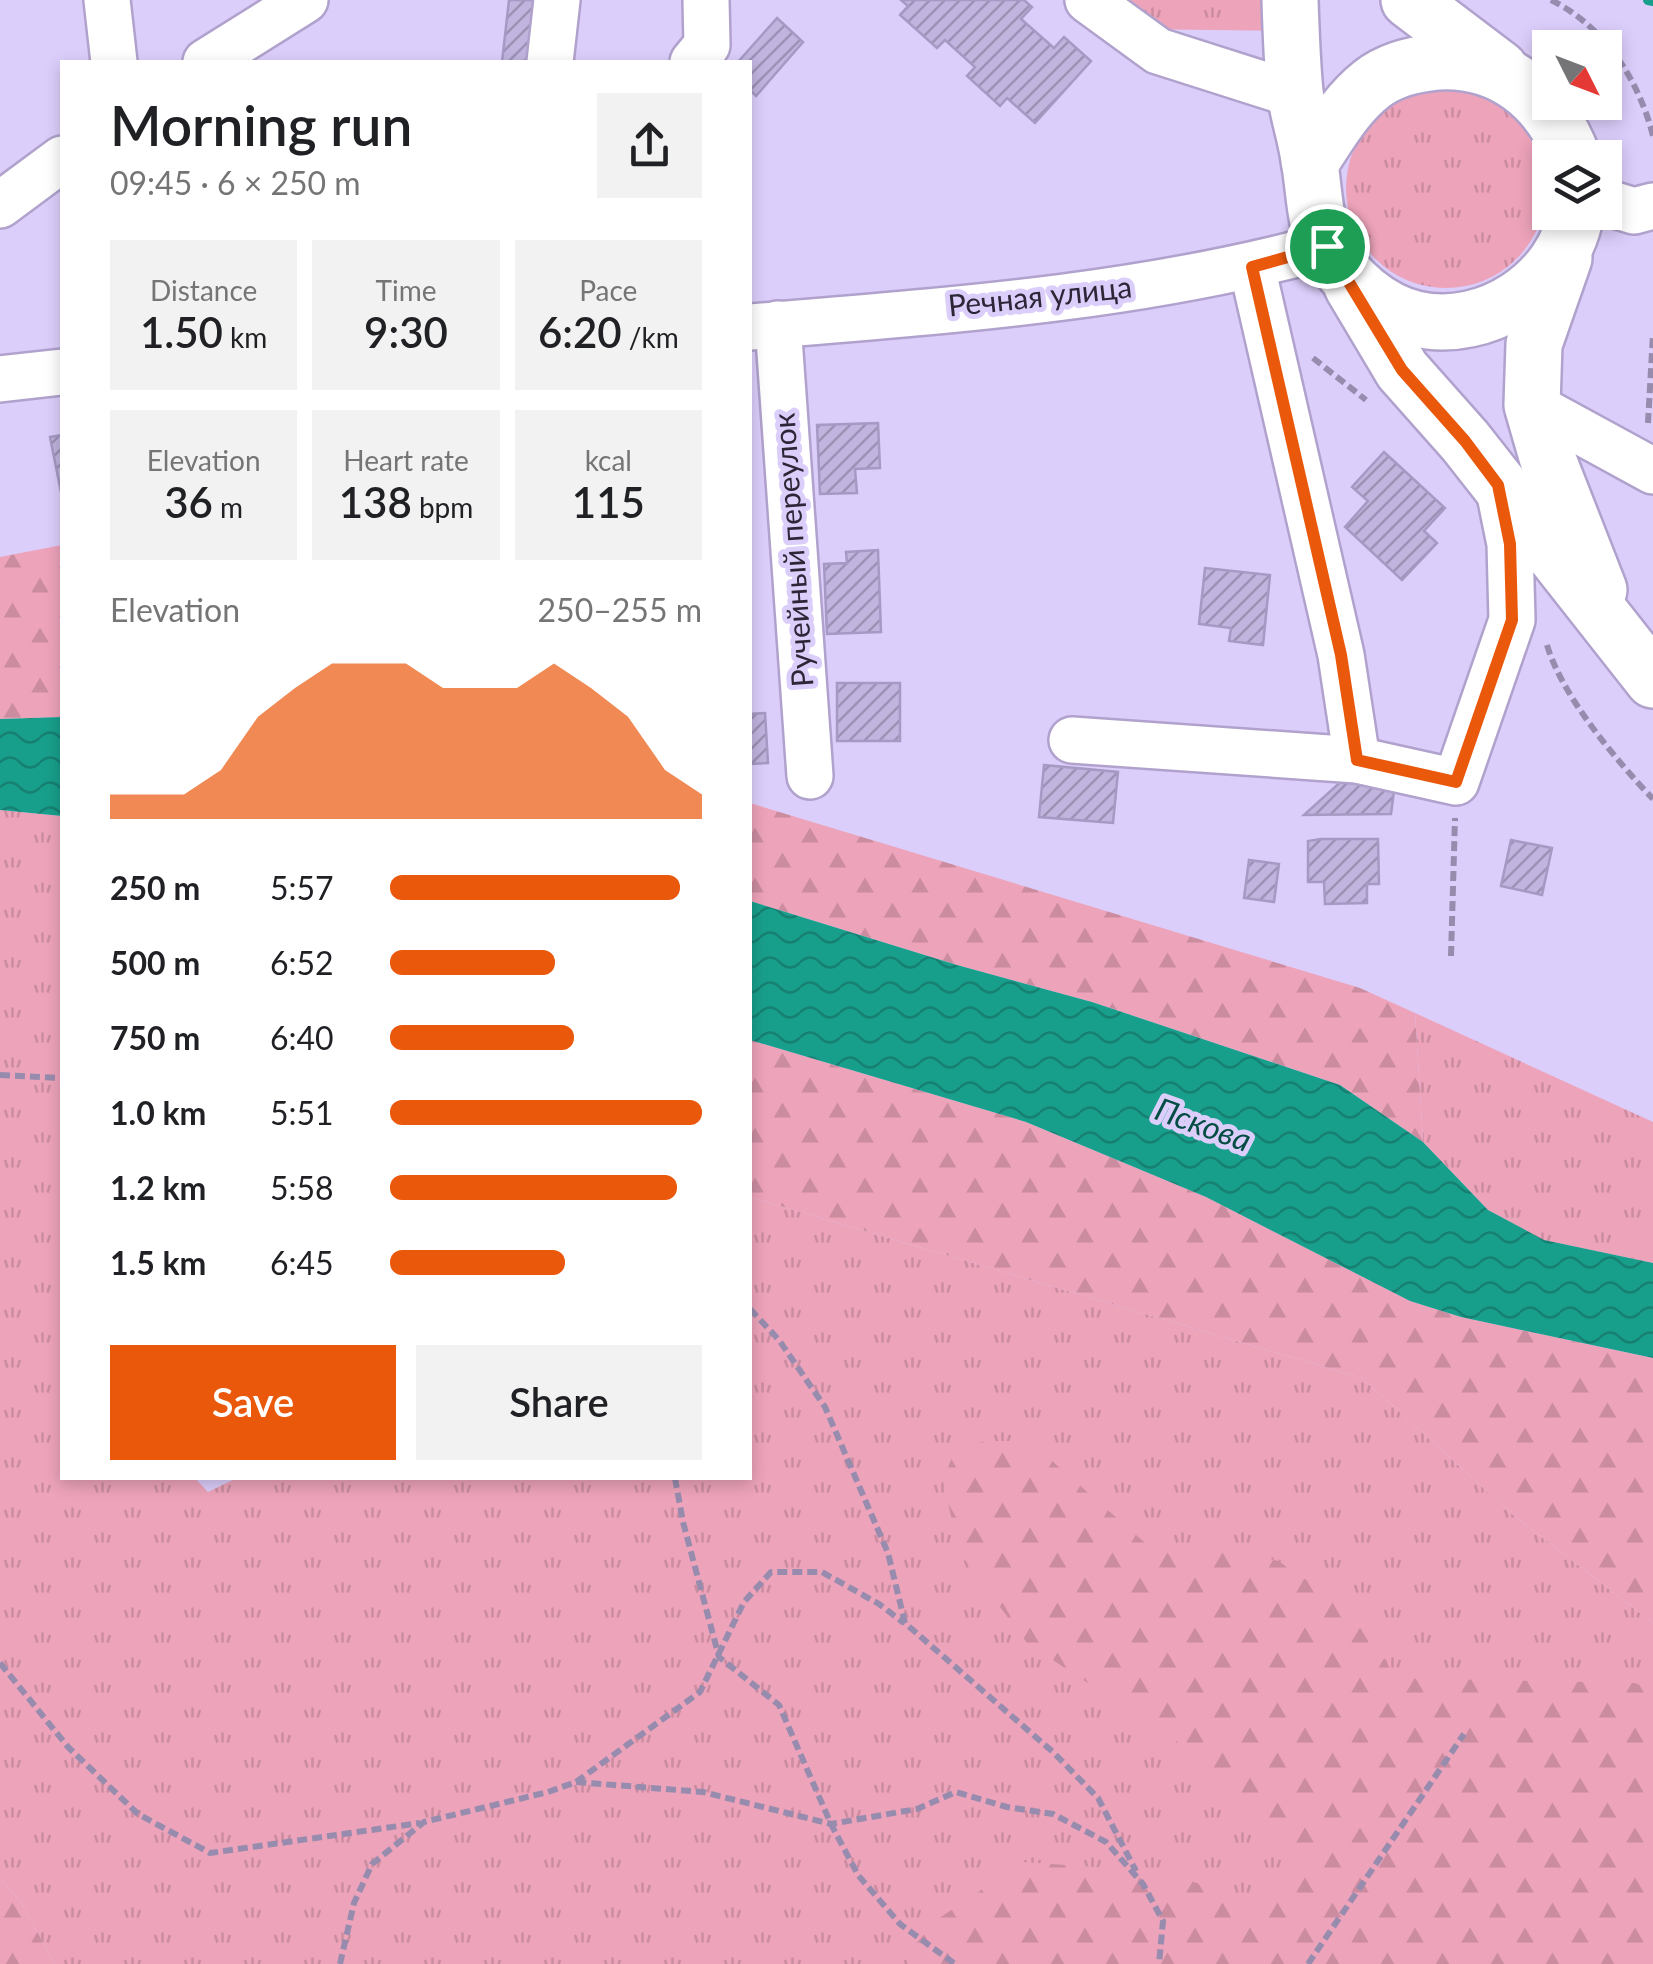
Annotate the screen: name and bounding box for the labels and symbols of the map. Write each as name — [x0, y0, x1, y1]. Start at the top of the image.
north arrow — [1532, 30, 1622, 120]
pin — [1285, 204, 1370, 289]
street label: Речная улица — [946, 267, 1134, 323]
street label: Ручейный переулок — [764, 411, 820, 688]
water label: Пскова — [1150, 1088, 1257, 1159]

